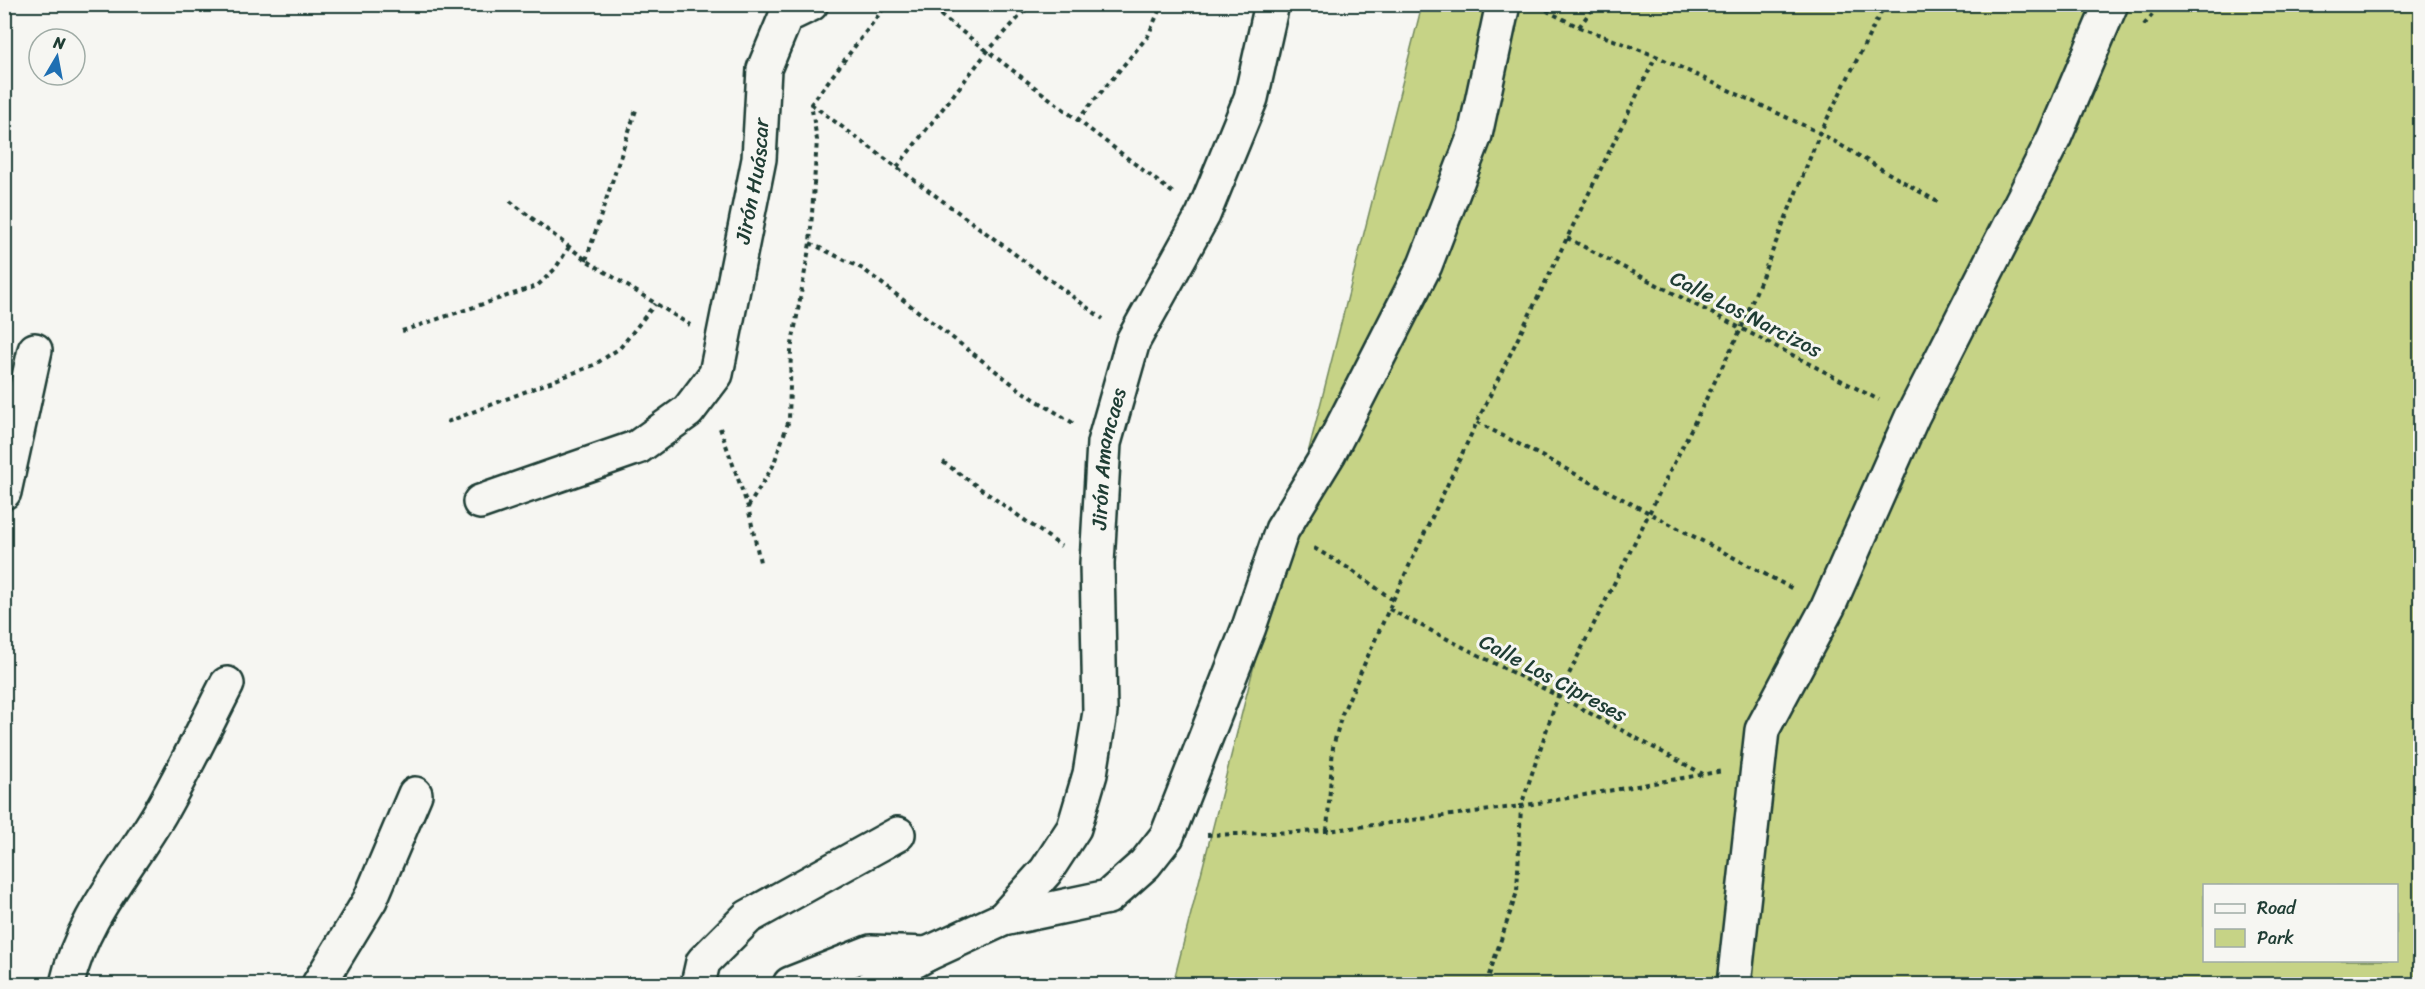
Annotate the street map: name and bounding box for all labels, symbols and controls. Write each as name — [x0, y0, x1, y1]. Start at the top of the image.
north arrow — [27, 27, 87, 87]
text: N — [51, 27, 68, 58]
street label: Jirón Huáscar — [723, 116, 780, 248]
street label: Calle Los Narcizos — [1663, 259, 1829, 369]
street label: Jirón Amancaes — [1080, 383, 1138, 532]
street label: Calle Los Cipreses — [1472, 623, 1634, 733]
legend — [2203, 884, 2398, 962]
text: Road — [2257, 892, 2297, 924]
text: Park — [2257, 922, 2294, 954]

